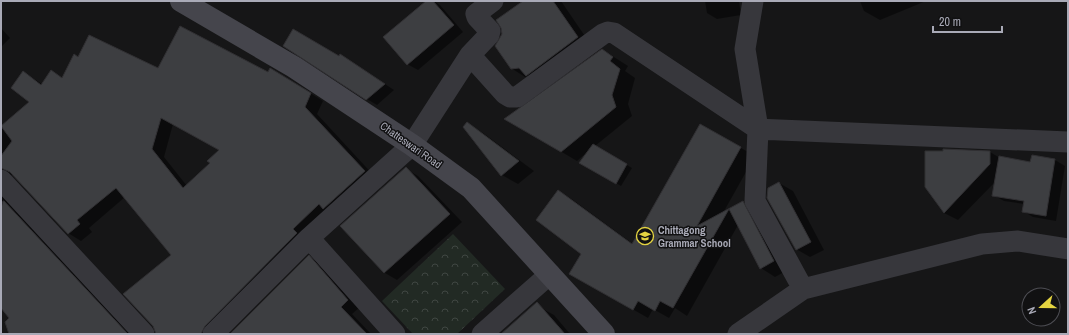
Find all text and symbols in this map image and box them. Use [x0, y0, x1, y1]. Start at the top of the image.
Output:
scale bar [933, 8, 1002, 34]
text: 20 m [939, 14, 961, 30]
street label: Chatteswari Road [377, 119, 445, 171]
place label: Chittagong Grammar School [658, 223, 731, 250]
school or university icon: Chittagong Grammar School [635, 226, 655, 246]
north arrow [1021, 287, 1061, 327]
text: N [1024, 305, 1039, 316]

